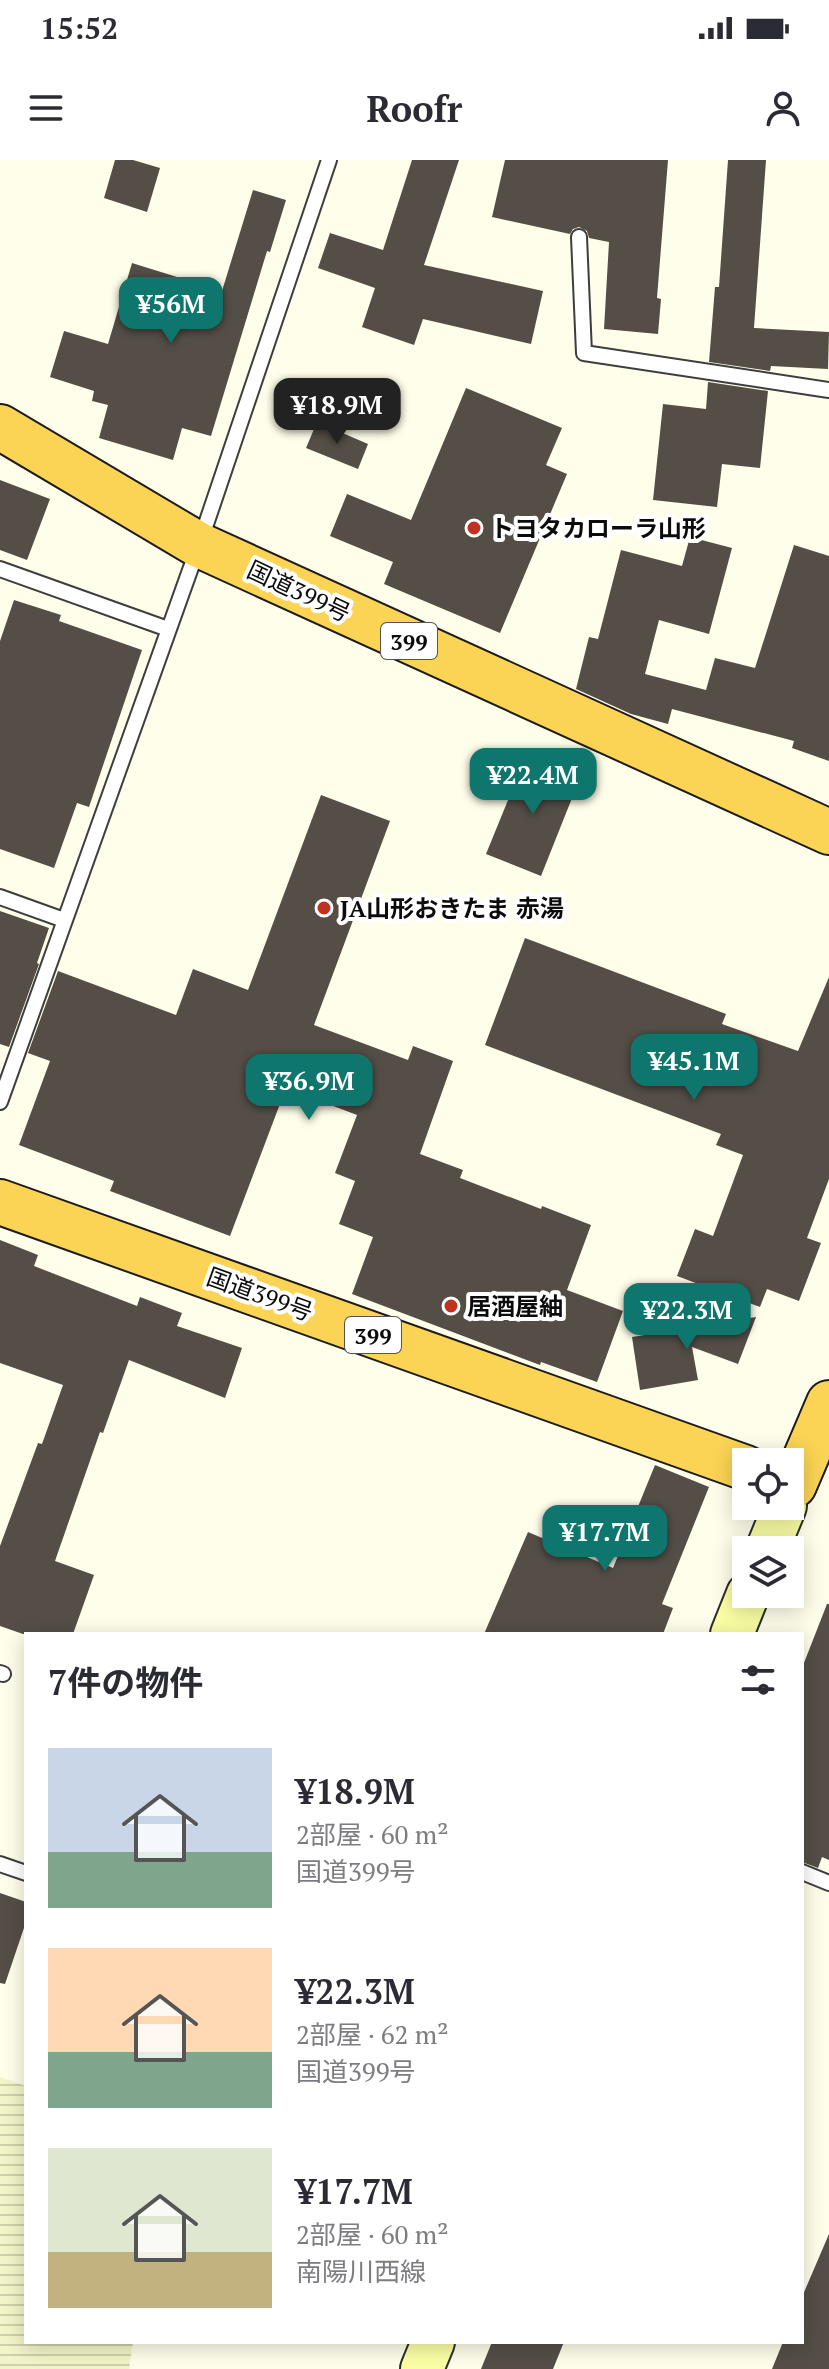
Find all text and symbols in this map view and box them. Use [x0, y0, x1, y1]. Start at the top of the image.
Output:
text: 15:52 [40, 8, 118, 48]
text: Roofr [367, 85, 462, 132]
icon: menu [24, 86, 68, 130]
icon: person [761, 86, 805, 130]
pin: ¥56M [124, 277, 218, 345]
text: ¥56M [137, 286, 205, 320]
pin: ¥18.9M [272, 378, 402, 446]
text: ¥18.9M [292, 387, 382, 421]
place label: トヨタカローラ山形 [490, 512, 706, 544]
marker: トヨタカローラ山形 [465, 519, 483, 537]
street label: 国道399号 [242, 553, 356, 629]
road number: 399 [381, 623, 437, 659]
pin: ¥22.4M [468, 748, 598, 816]
text: ¥22.4M [488, 757, 578, 791]
place label: JA山形おきたま 赤湯 [340, 892, 564, 924]
marker: JA山形おきたま 赤湯 [315, 899, 333, 917]
pin: ¥45.1M [629, 1034, 759, 1102]
text: ¥45.1M [649, 1043, 739, 1077]
pin: ¥36.9M [244, 1054, 374, 1122]
text: ¥36.9M [264, 1063, 354, 1097]
street label: 国道399号 [203, 1260, 317, 1328]
pin: ¥22.3M [622, 1283, 752, 1351]
place label: 居酒屋紬 [467, 1290, 563, 1322]
text: ¥22.3M [642, 1292, 732, 1326]
marker: 居酒屋紬 [442, 1297, 460, 1315]
road number: 399 [345, 1317, 401, 1353]
map controls [732, 1448, 804, 1608]
button: locate [732, 1448, 804, 1520]
pin: ¥17.7M [540, 1505, 670, 1573]
text: ¥17.7M [560, 1514, 650, 1548]
button: layers [732, 1536, 804, 1608]
icon: filters [736, 1658, 780, 1702]
text: 7件の物件 [48, 1660, 203, 1705]
text: ¥18.9M [296, 1769, 415, 1814]
icon: home [112, 1780, 208, 1876]
text: 2部屋 · 60 m² [296, 1817, 448, 1851]
text: 国道399号 [296, 1854, 416, 1888]
text: ¥22.3M [296, 1969, 415, 2014]
icon: home [112, 1980, 208, 2076]
text: 2部屋 · 62 m² [296, 2017, 448, 2051]
text: 国道399号 [296, 2054, 416, 2088]
text: ¥17.7M [296, 2169, 413, 2214]
icon: home [112, 2180, 208, 2276]
text: 2部屋 · 60 m² [296, 2217, 448, 2251]
text: 南陽川西線 [296, 2254, 426, 2288]

